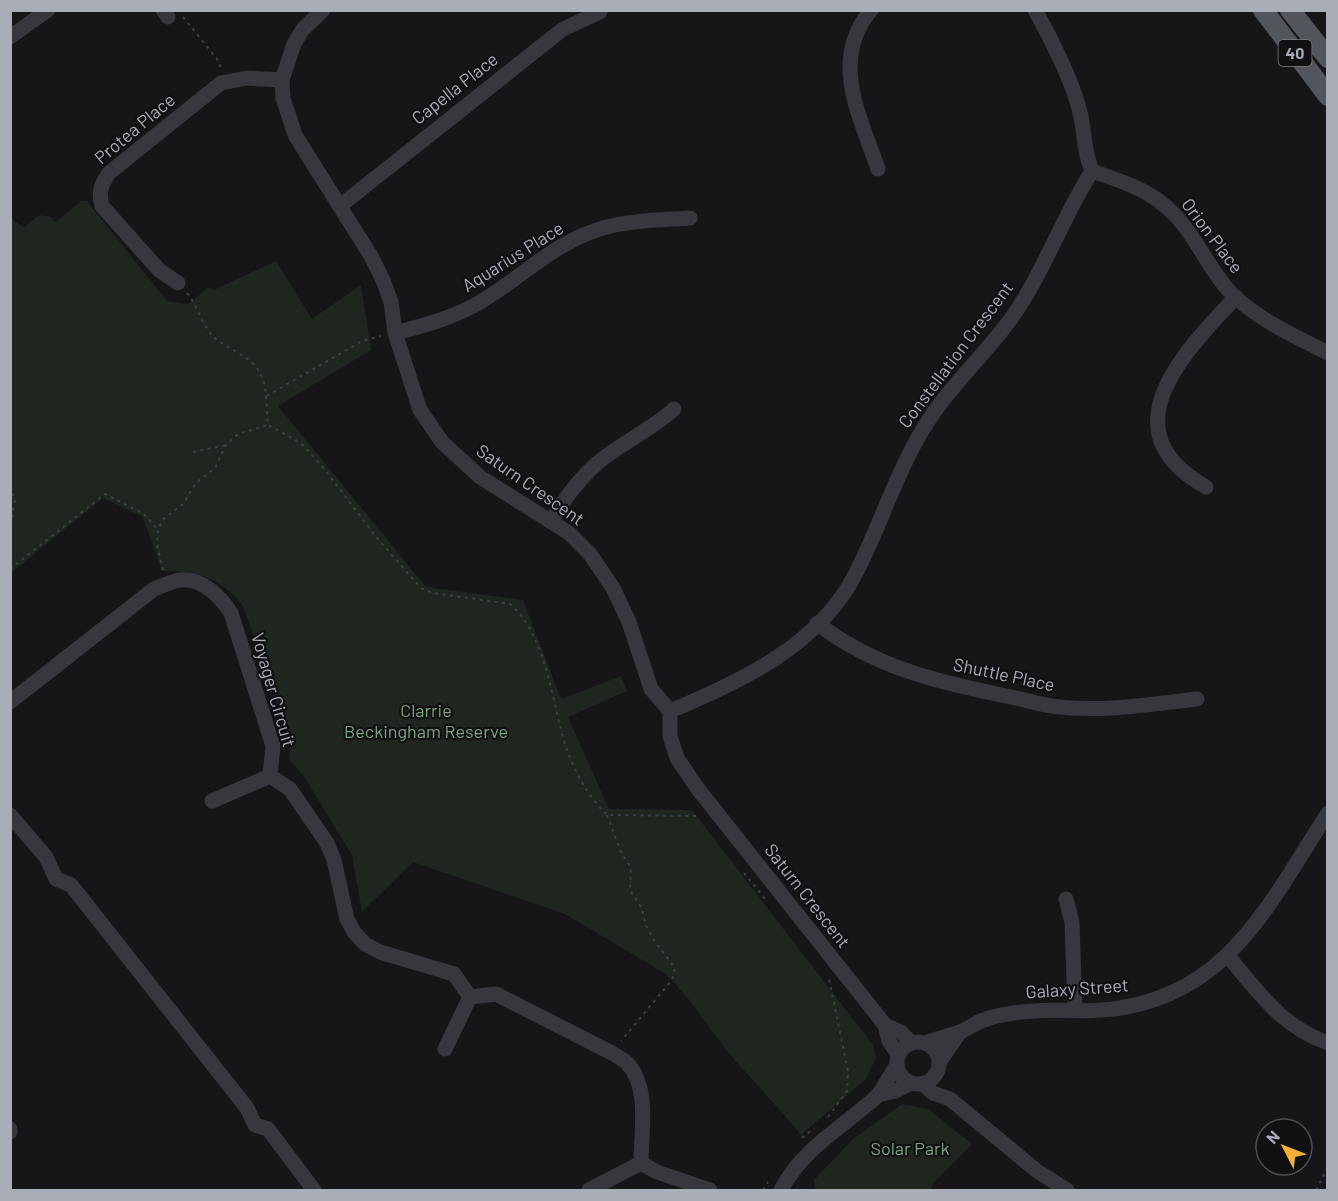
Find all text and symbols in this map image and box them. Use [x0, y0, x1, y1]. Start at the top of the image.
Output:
road number: 40 [1278, 40, 1312, 66]
street label: Capella Place [407, 48, 502, 129]
street label: Protea Place [90, 88, 179, 168]
street label: Orion Place [1177, 194, 1248, 277]
street label: Aquarius Place [458, 216, 567, 296]
street label: Constellation Crescent [893, 277, 1017, 432]
street label: Saturn Crescent [473, 439, 589, 529]
street label: Voyager Circuit [247, 630, 301, 749]
street label: Shuttle Place [951, 653, 1057, 696]
park label: Clarrie Beckingham Reserve [344, 699, 508, 742]
street label: Saturn Crescent [760, 839, 855, 952]
street label: Galaxy Street [1025, 973, 1129, 1003]
north arrow [1254, 1117, 1314, 1177]
text: N [1262, 1126, 1283, 1147]
park label: Solar Park [870, 1137, 950, 1159]

